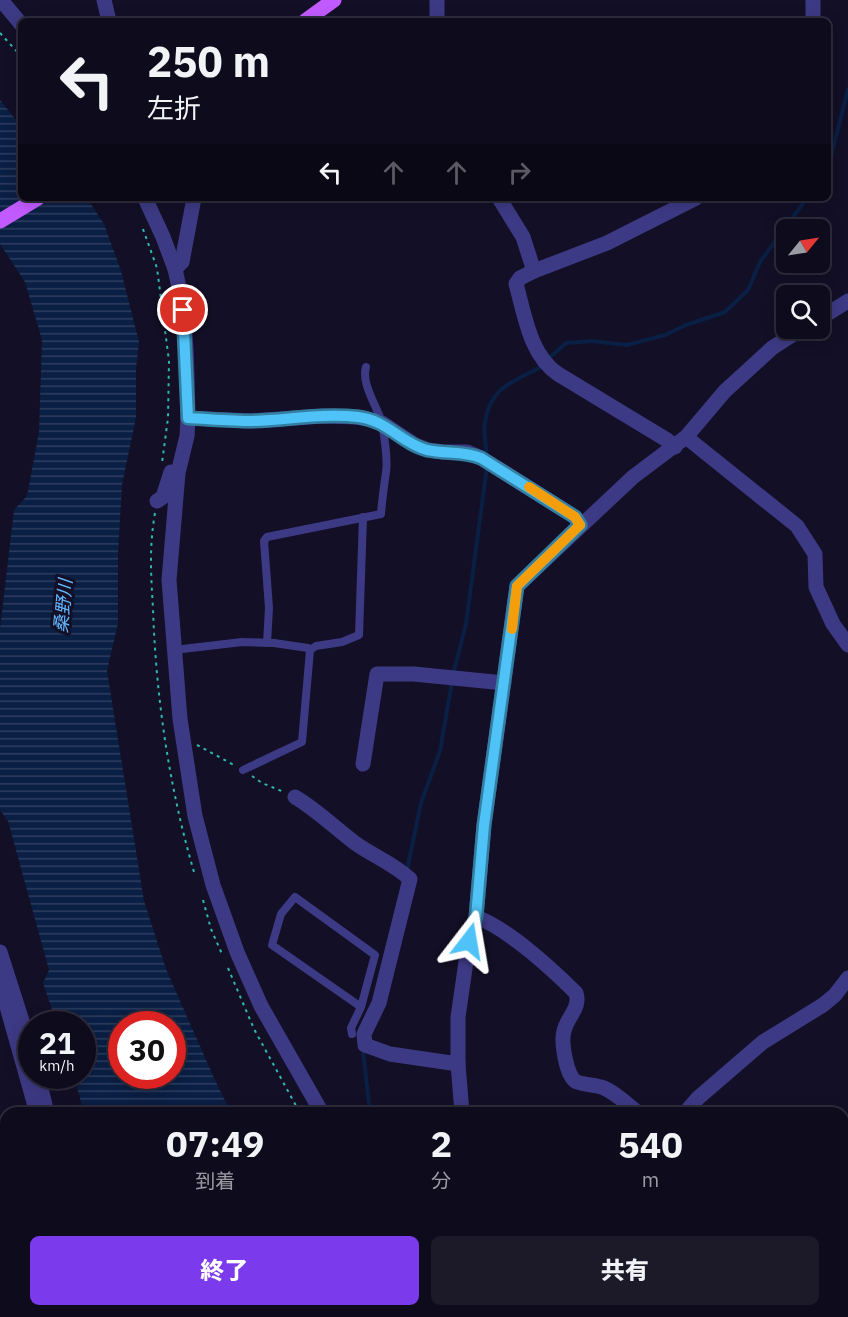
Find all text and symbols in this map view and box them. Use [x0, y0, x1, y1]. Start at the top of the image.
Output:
text: 250 m [147, 34, 270, 89]
icon: left [48, 42, 126, 120]
text: 左折 [147, 90, 201, 125]
icon: left [314, 156, 347, 189]
icon: ahead [377, 156, 410, 189]
icon: ahead [440, 156, 473, 189]
icon: right [503, 156, 536, 189]
north arrow [776, 219, 830, 273]
map controls [776, 219, 830, 339]
pin [157, 284, 208, 335]
button: search [776, 285, 830, 339]
icon: arrive [166, 293, 199, 326]
water label: 桑野川 [49, 576, 77, 634]
position arrow [437, 909, 501, 973]
speed limit sign: 30 [108, 1011, 186, 1089]
text: 21 [39, 1023, 75, 1062]
text: km/h [39, 1056, 75, 1075]
text: 07:49 [166, 1120, 264, 1167]
text: 2 [430, 1120, 452, 1167]
text: 540 [618, 1121, 683, 1168]
text: m [642, 1166, 659, 1193]
text: 到着 [195, 1167, 235, 1194]
text: 分 [431, 1167, 451, 1194]
button: 終了 [30, 1236, 419, 1305]
button: 共有 [431, 1236, 819, 1305]

